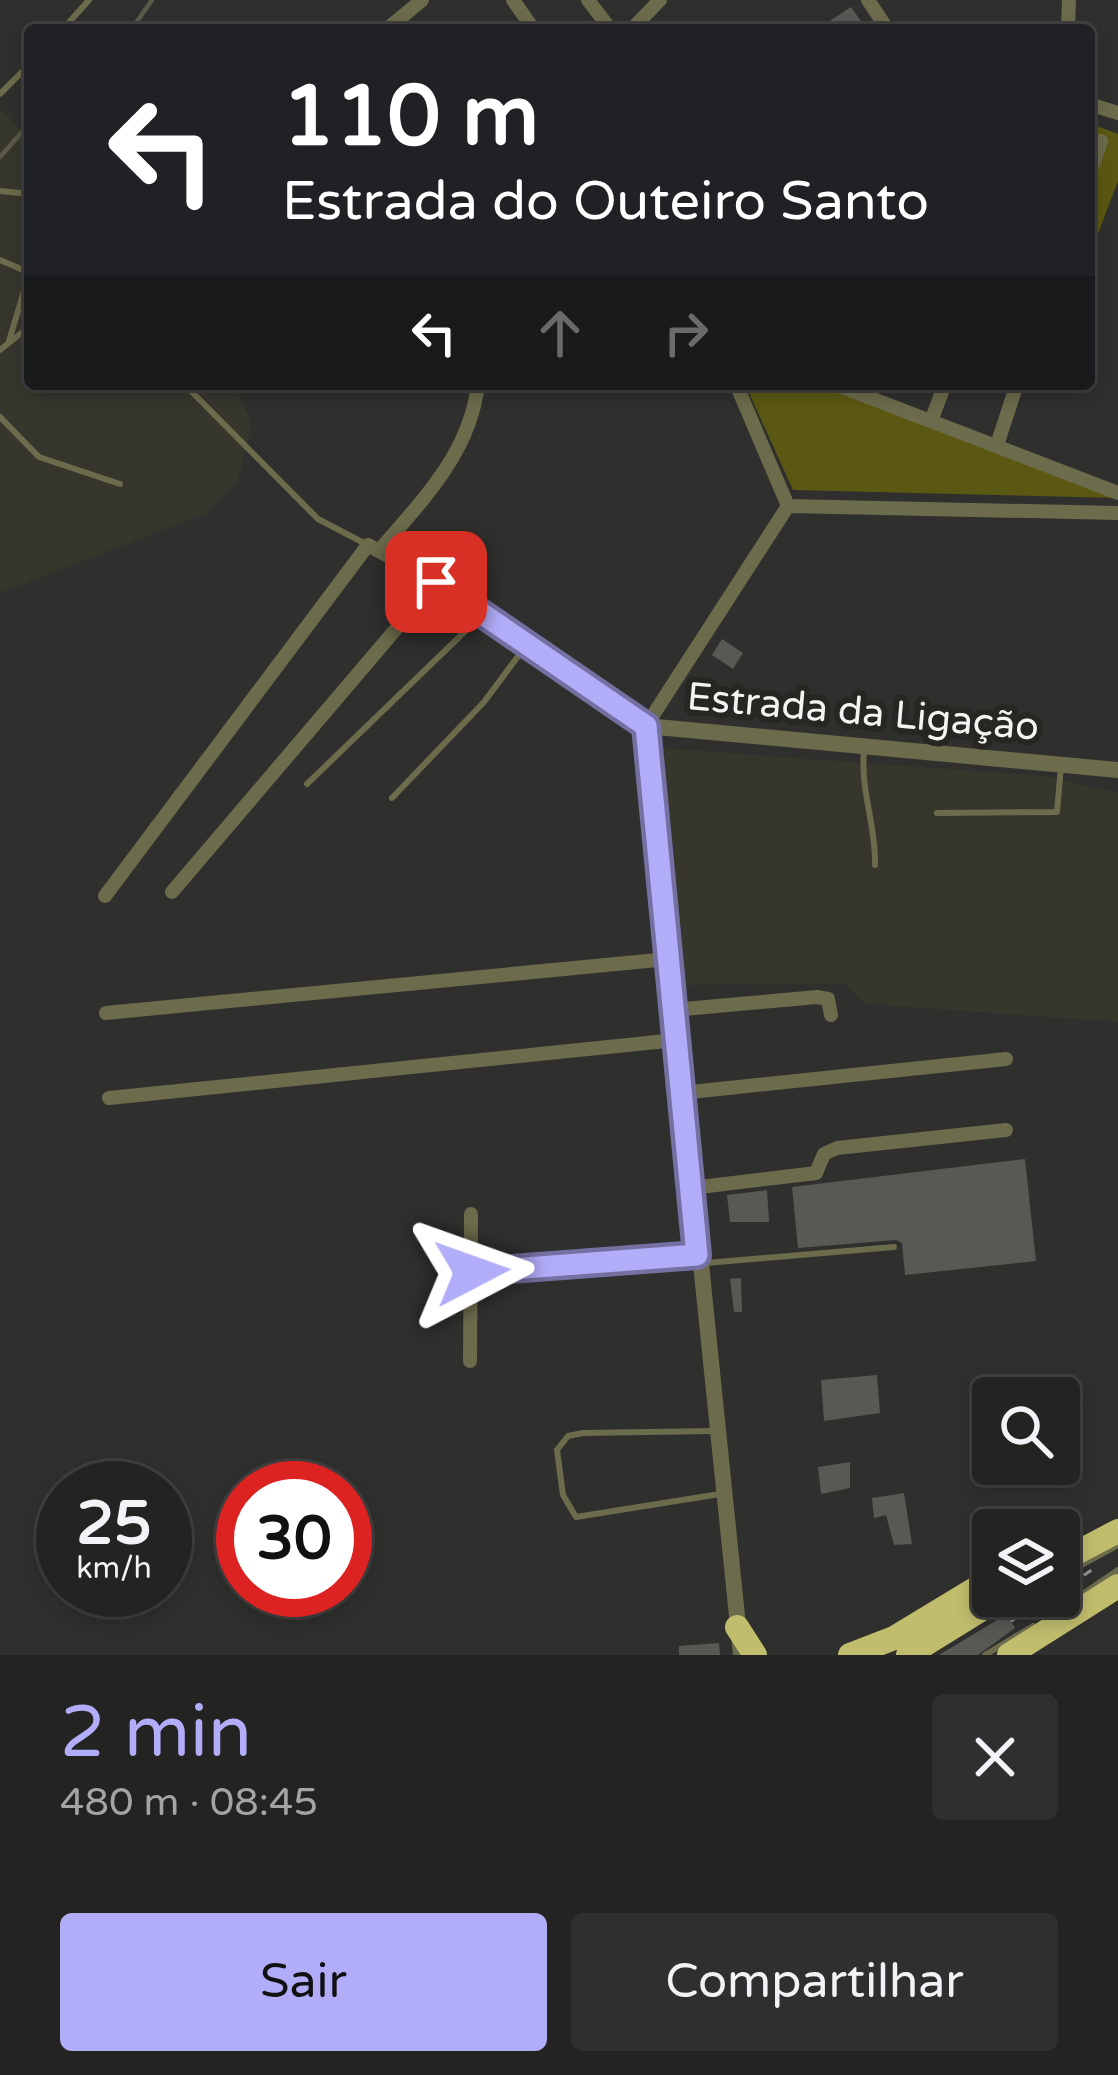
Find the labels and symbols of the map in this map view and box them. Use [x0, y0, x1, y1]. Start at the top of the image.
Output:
pin [385, 531, 487, 633]
street label: Estrada da Ligação [685, 673, 1041, 751]
position arrow [409, 1209, 535, 1335]
speed limit sign: 30 [216, 1461, 372, 1617]

